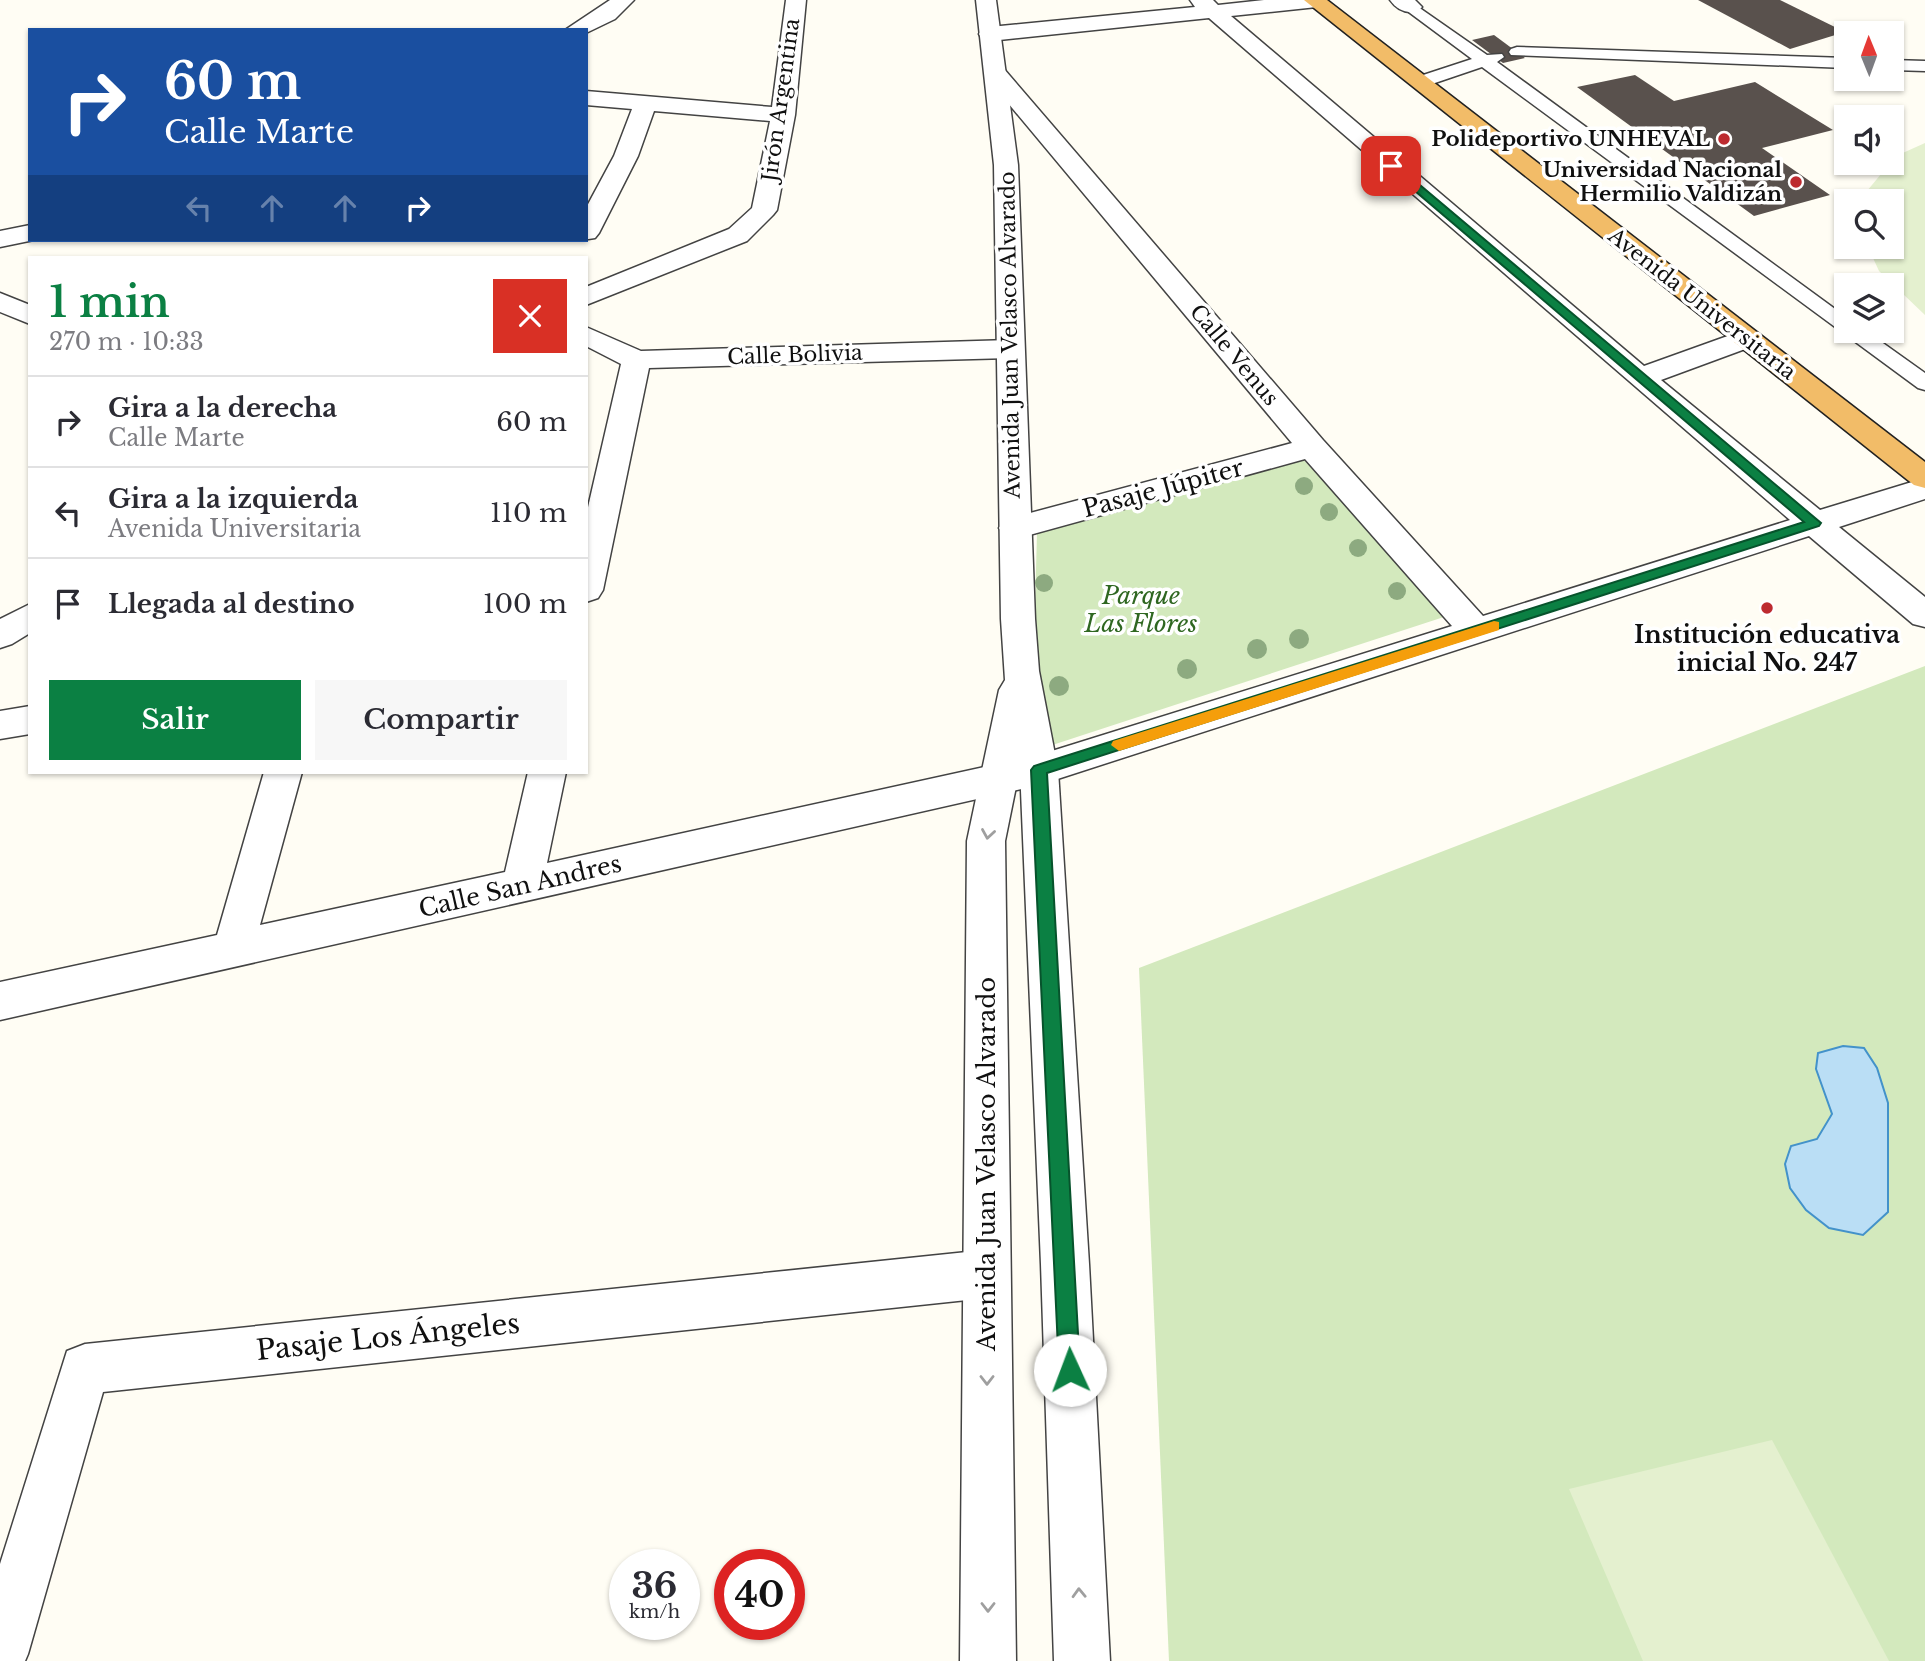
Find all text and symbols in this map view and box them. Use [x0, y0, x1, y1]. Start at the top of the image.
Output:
street label: Jirón Argentina [756, 16, 805, 186]
north arrow [1834, 21, 1904, 91]
map controls [1834, 21, 1904, 343]
text: 60 m [164, 51, 301, 112]
icon: right [49, 56, 140, 147]
button: sound [1834, 105, 1904, 175]
text: Calle Marte [164, 112, 354, 152]
place label: Polideportivo UNHEVAL [1431, 126, 1710, 152]
marker: Polideportivo UNHEVAL [1716, 131, 1732, 147]
pin [1361, 136, 1421, 196]
icon: arrive [1372, 147, 1410, 185]
place label: Universidad Nacional Hermilio Valdizán [1543, 157, 1783, 207]
street label: Avenida Juan Velasco Alvarado [994, 171, 1026, 500]
marker: Universidad Nacional Hermilio Valdizán [1788, 174, 1804, 190]
icon: left [180, 189, 218, 227]
icon: ahead [253, 189, 291, 227]
icon: ahead [326, 189, 364, 227]
icon: right [399, 189, 437, 227]
button: search [1834, 189, 1904, 259]
street label: Avenida Universitaria [1602, 222, 1801, 386]
button: layers [1834, 273, 1904, 343]
text: 1 min [49, 276, 170, 328]
button: close [493, 279, 567, 353]
street label: Calle Venus [1184, 299, 1284, 411]
text: 270 m · 10:33 [49, 328, 204, 356]
street label: Calle Bolivia [727, 340, 864, 370]
text: Gira a la derecha [108, 392, 337, 424]
icon: right [49, 403, 87, 441]
text: 60 m [496, 406, 567, 438]
text: Calle Marte [108, 424, 245, 452]
street label: Pasaje Júpiter [1079, 452, 1247, 523]
text: Gira a la izquierda [108, 483, 358, 515]
icon: left [49, 494, 87, 532]
text: 110 m [490, 497, 567, 529]
text: Avenida Universitaria [108, 515, 361, 543]
park label: Parque Las Flores [1084, 581, 1197, 638]
icon: arrive [49, 585, 87, 623]
text: Llegada al destino [108, 588, 355, 620]
text: 100 m [483, 588, 567, 620]
marker: Institución educativa inicial No. 247 [1759, 600, 1775, 616]
place label: Institución educativa inicial No. 247 [1634, 620, 1900, 677]
button: Salir [49, 680, 301, 760]
button: Compartir [315, 680, 567, 760]
one-way arrow [981, 828, 996, 840]
street label: Calle San Andres [416, 849, 624, 923]
street label: Avenida Juan Velasco Alvarado [972, 977, 1001, 1352]
street label: Pasaje Los Ángeles [254, 1306, 522, 1368]
position arrow [1033, 1333, 1107, 1407]
one-way arrow [979, 1375, 995, 1385]
speed limit sign: 40 [714, 1549, 805, 1640]
text: 36 [632, 1564, 677, 1607]
one-way arrow [1072, 1587, 1087, 1598]
text: km/h [629, 1601, 680, 1623]
one-way arrow [980, 1602, 996, 1613]

